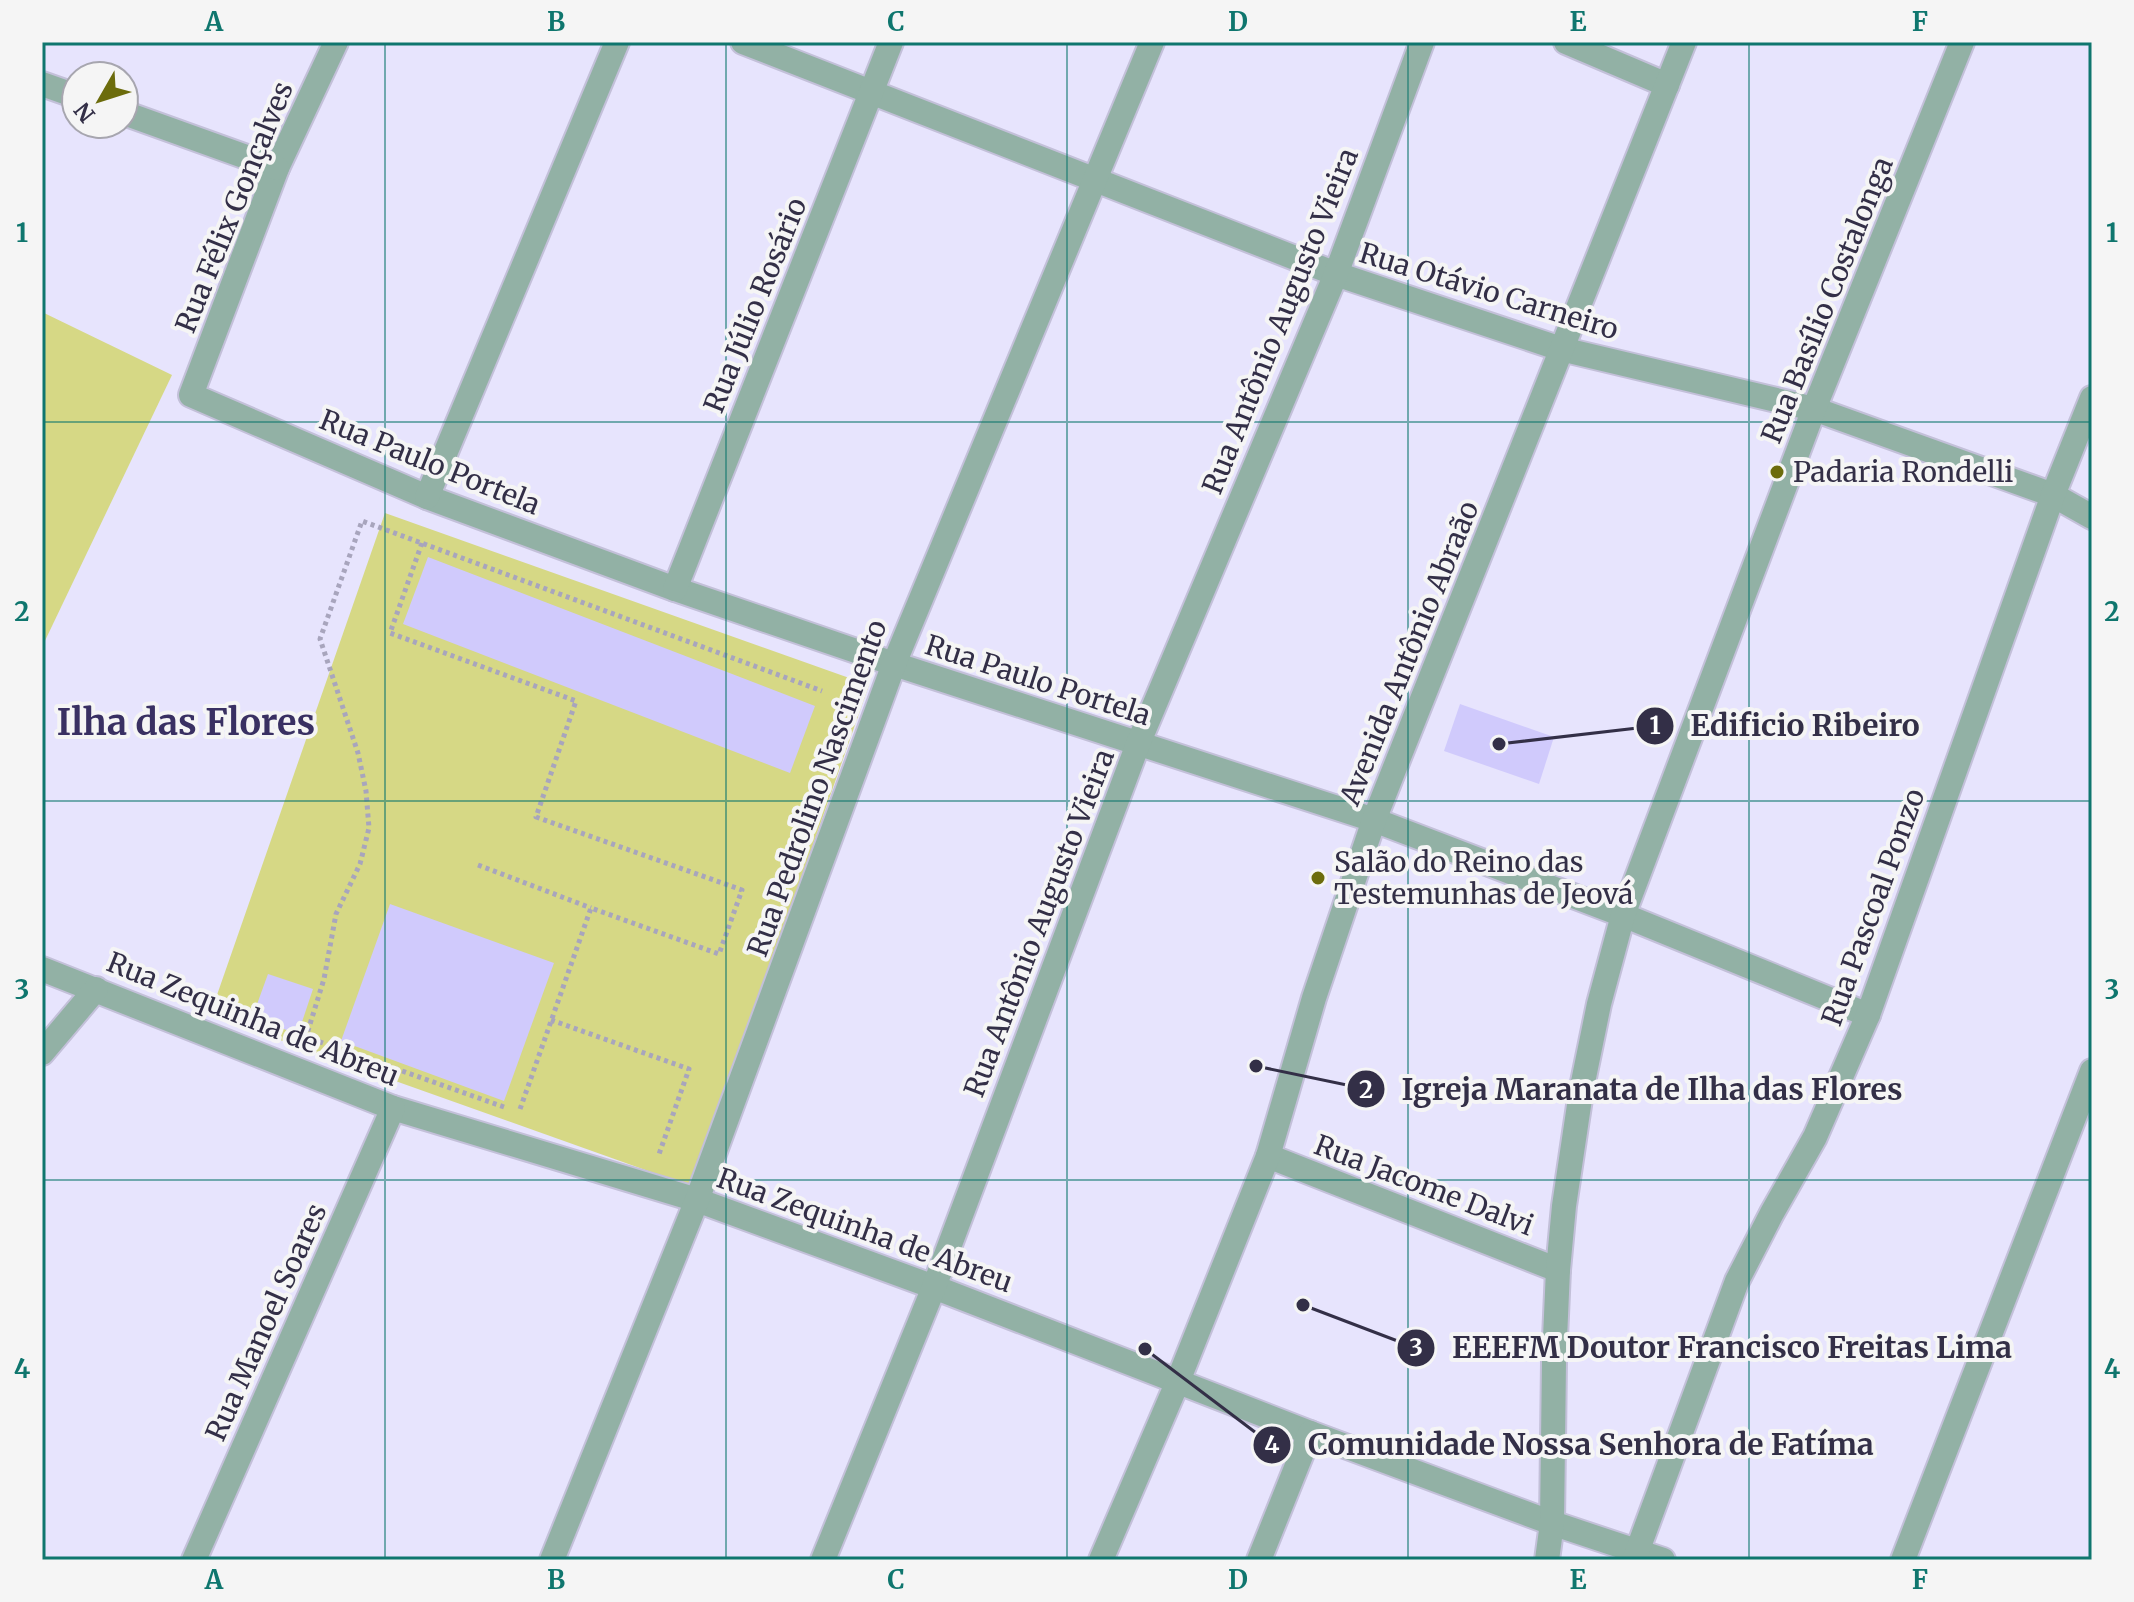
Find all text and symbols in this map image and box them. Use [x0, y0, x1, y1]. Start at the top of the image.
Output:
text: A [204, 5, 224, 38]
text: B [547, 5, 565, 38]
text: C [887, 5, 905, 38]
text: D [1228, 5, 1248, 38]
text: E [1570, 5, 1587, 38]
text: F [1912, 5, 1928, 38]
north arrow [60, 60, 140, 140]
street label: Rua Félix Gonçalves [167, 76, 301, 338]
text: N [68, 97, 101, 128]
street label: Rua Antônio Augusto Vieira [1194, 143, 1366, 499]
street label: Rua Basílio Costalonga [1753, 152, 1901, 448]
street label: Rua Júlio Rosário [696, 192, 814, 418]
text: 1 [16, 216, 28, 249]
text: 1 [2106, 216, 2118, 249]
street label: Rua Otávio Carneiro [1355, 234, 1623, 348]
street label: Rua Paulo Portela [314, 401, 546, 523]
place label: Padaria Rondelli [1793, 454, 2013, 490]
marker: Padaria Rondelli [1768, 463, 1786, 481]
street label: Avenida Antônio Abraão [1331, 496, 1487, 811]
text: 2 [14, 595, 30, 628]
text: 2 [2104, 595, 2120, 628]
street label: Rua Pedrolino Nascimento [739, 615, 895, 961]
street label: Rua Paulo Portela [921, 627, 1155, 733]
callout: Edificio Ribeiro [1635, 699, 1936, 753]
district label: Ilha das Flores [57, 700, 315, 745]
text: Edificio Ribeiro [1690, 706, 1920, 744]
text: 1 [1649, 710, 1661, 741]
street label: Rua Antônio Augusto Vieira [956, 744, 1122, 1102]
street label: Rua Pascoal Ponzo [1813, 783, 1933, 1031]
place label: Salão do Reino das Testemunhas de Jeová [1334, 844, 1633, 912]
marker: Salão do Reino das Testemunhas de Jeová [1309, 869, 1327, 887]
street label: Rua Zequinha de Abreu [102, 944, 404, 1094]
text: 3 [15, 973, 29, 1006]
text: 3 [2105, 973, 2119, 1006]
callout: Igreja Maranata de Ilha das Flores [1346, 1062, 1919, 1116]
text: Igreja Maranata de Ilha das Flores [1402, 1070, 1902, 1108]
text: 2 [1359, 1074, 1373, 1105]
street label: Rua Jacome Dalvi [1309, 1127, 1539, 1243]
street label: Rua Zequinha de Abreu [712, 1160, 1018, 1300]
street label: Rua Manoel Soares [198, 1198, 334, 1446]
callout: EEEFM Doutor Francisco Freitas Lima [1396, 1321, 2028, 1375]
text: EEEFM Doutor Francisco Freitas Lima [1452, 1328, 2012, 1366]
text: 3 [1409, 1332, 1423, 1363]
text: 4 [14, 1352, 31, 1385]
text: 4 [2104, 1352, 2121, 1385]
callout: Comunidade Nossa Senhora de Fatíma [1252, 1418, 1889, 1472]
text: Comunidade Nossa Senhora de Fatíma [1308, 1425, 1874, 1463]
text: 4 [1264, 1429, 1280, 1460]
text: A [204, 1563, 224, 1596]
text: B [547, 1563, 565, 1596]
text: C [887, 1563, 905, 1596]
text: D [1228, 1563, 1248, 1596]
text: E [1570, 1563, 1587, 1596]
text: F [1912, 1563, 1928, 1596]

